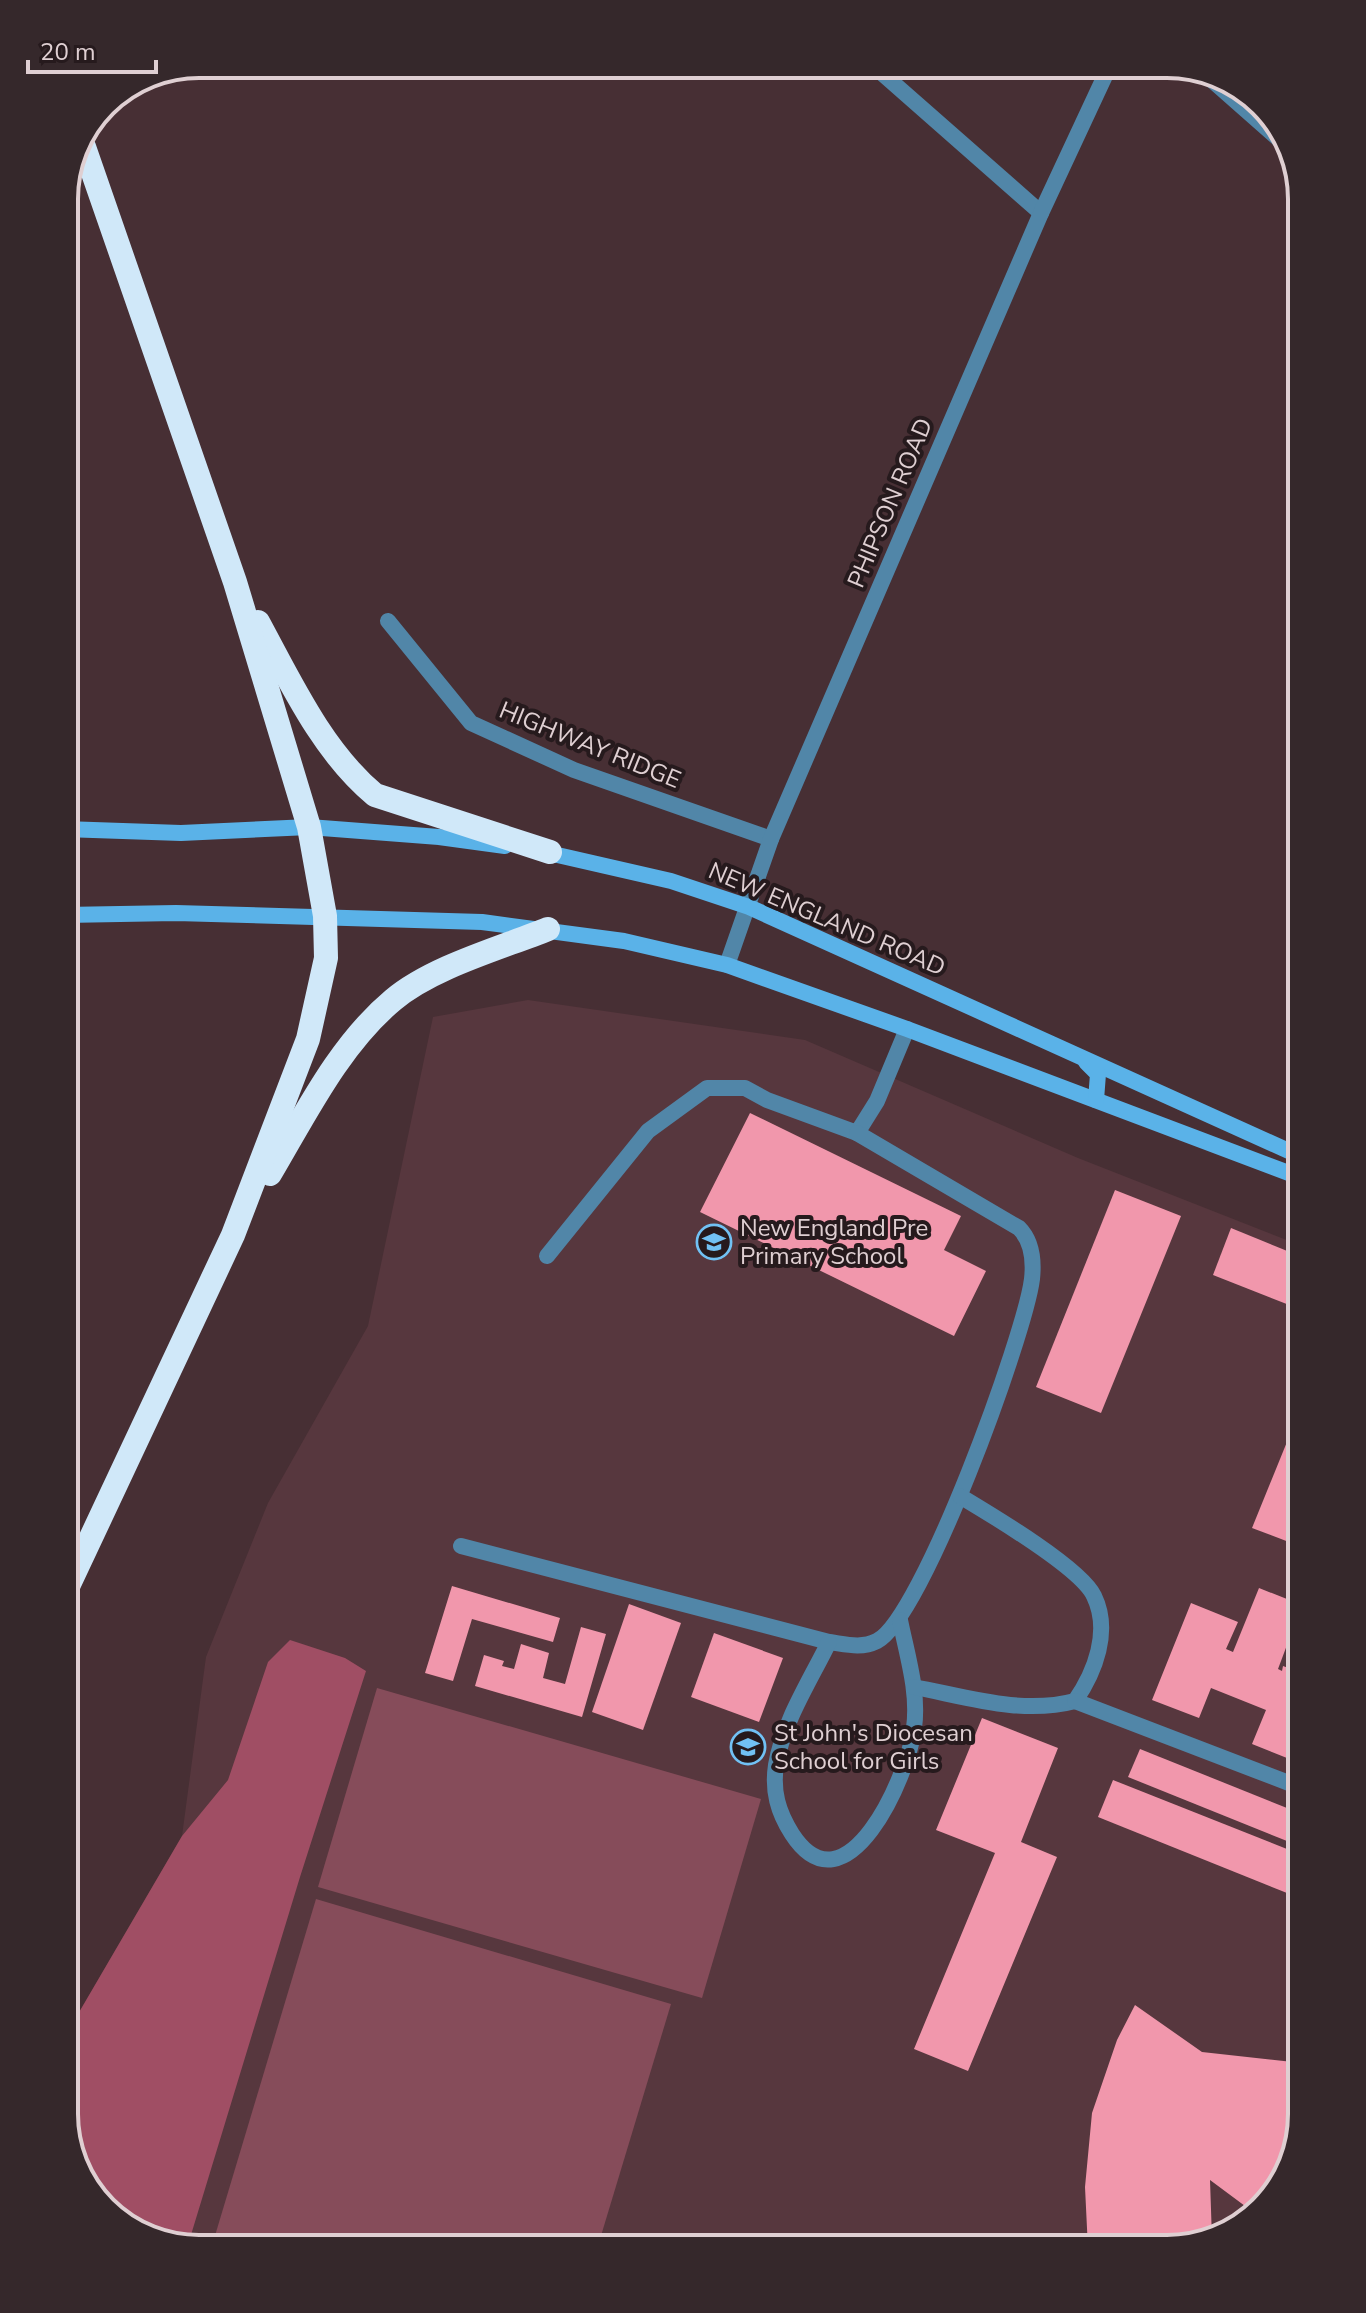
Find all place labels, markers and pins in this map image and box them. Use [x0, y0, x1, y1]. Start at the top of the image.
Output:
place label: New England Pre Primary School [740, 1212, 928, 1272]
school or university icon: New England Pre Primary School [695, 1223, 733, 1261]
place label: St John's Diocesan School for Girls [774, 1717, 973, 1777]
school or university icon: St John's Diocesan School for Girls [729, 1728, 767, 1766]

